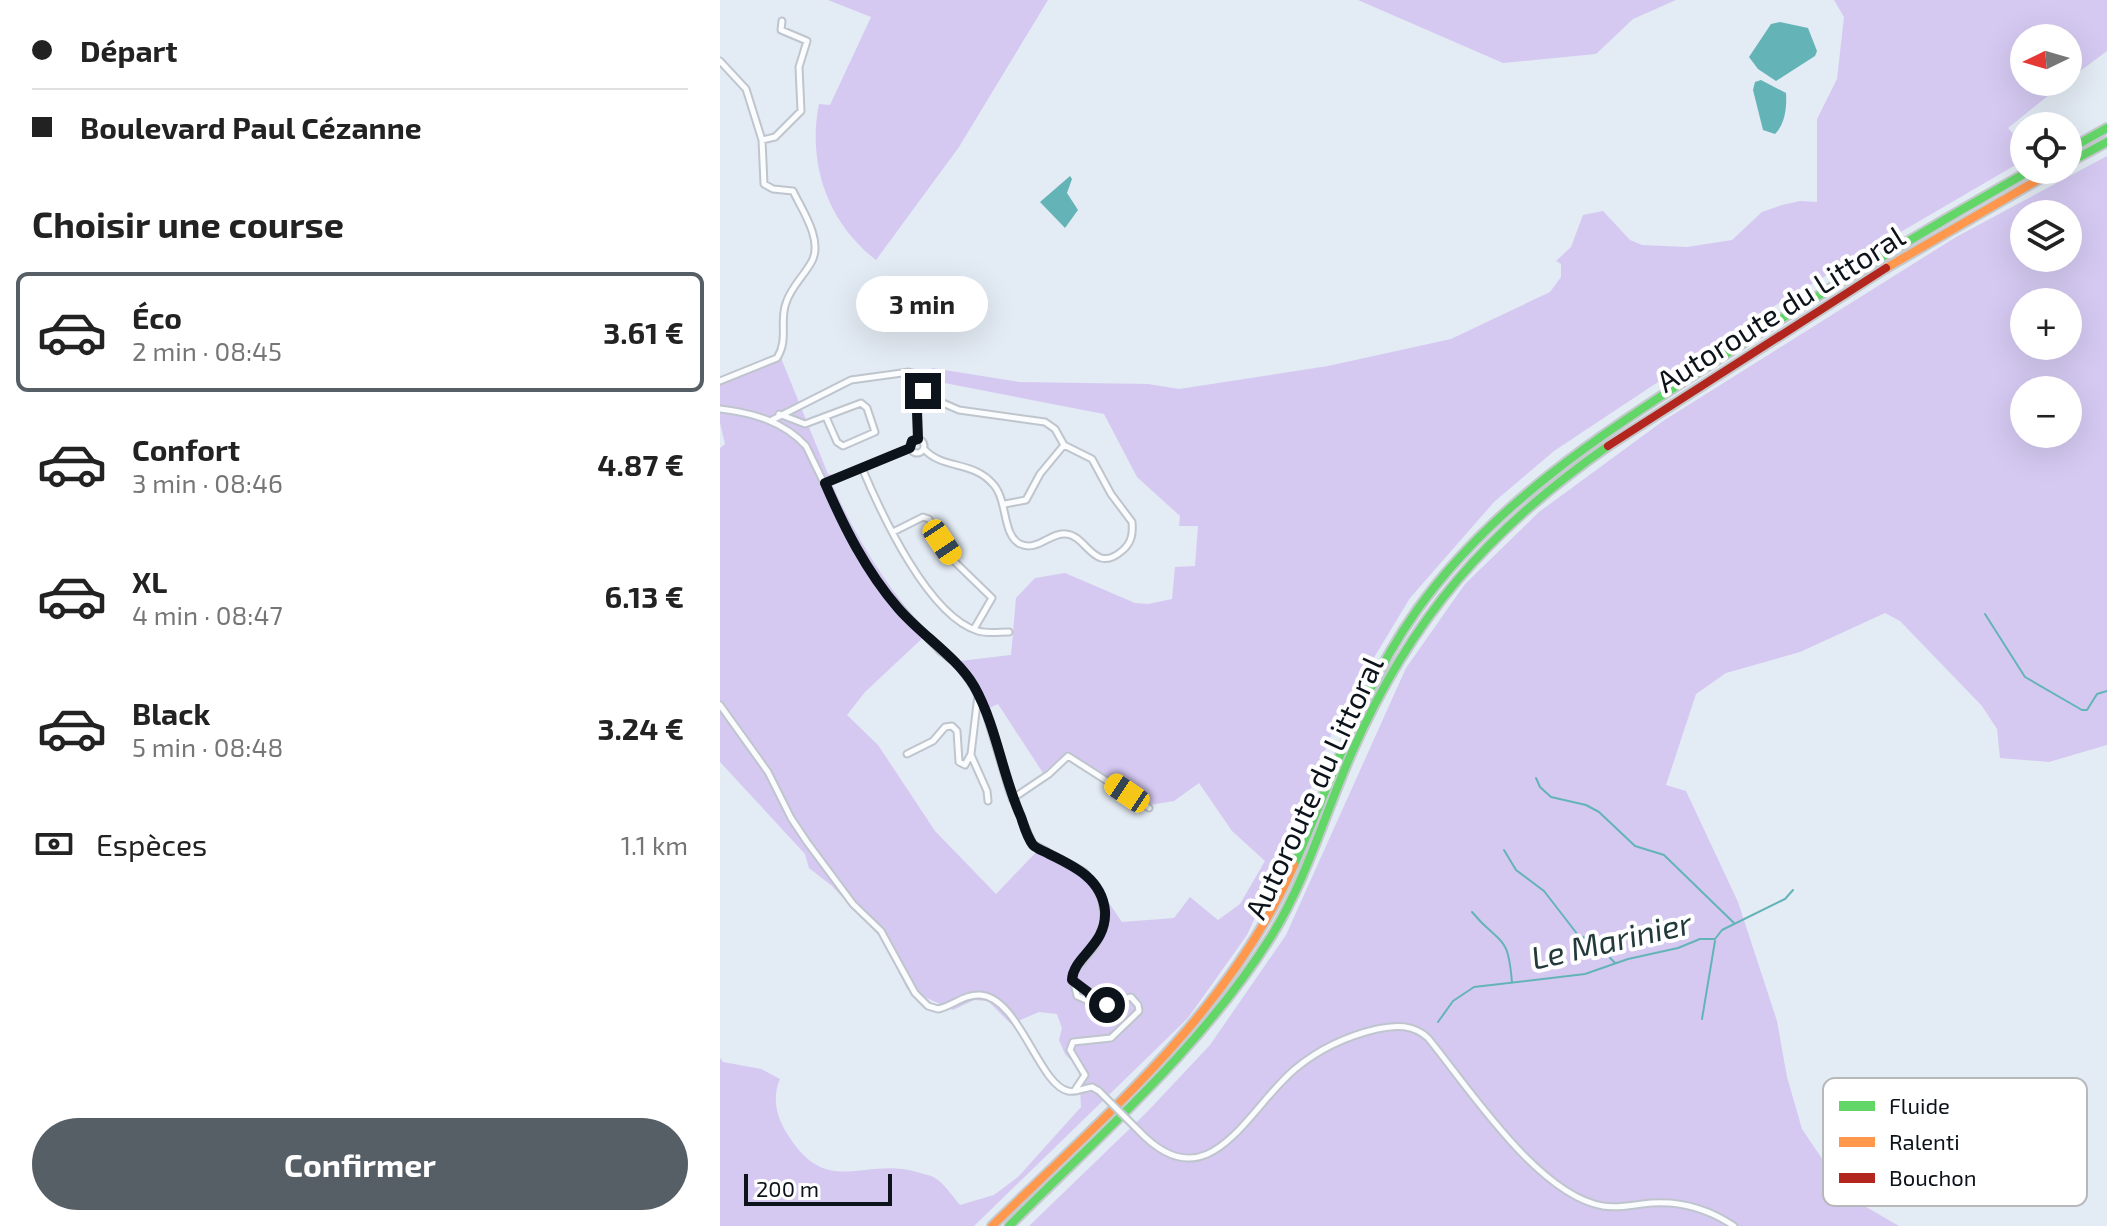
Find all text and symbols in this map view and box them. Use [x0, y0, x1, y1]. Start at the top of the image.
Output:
north arrow [2010, 24, 2082, 96]
map controls [2010, 24, 2082, 448]
text: Départ [80, 32, 178, 68]
text: Boulevard Paul Cézanne [80, 109, 422, 145]
button: locate [2010, 112, 2082, 184]
button: layers [2010, 200, 2082, 272]
text: Choisir une course [32, 202, 344, 245]
street label: Autoroute du Littoral [1649, 217, 1911, 399]
callout: 3 min [857, 275, 989, 331]
text: 3 min [889, 288, 955, 319]
button: + [2010, 288, 2082, 360]
icon: car [36, 296, 108, 368]
text: Éco [132, 299, 182, 335]
text: 3.61 € [603, 314, 684, 350]
text: 2 min · 08:45 [132, 335, 282, 366]
route end [905, 373, 941, 409]
button: − [2010, 376, 2082, 448]
icon: car [36, 428, 108, 500]
text: Confort [132, 431, 240, 467]
text: 4.87 € [597, 446, 684, 482]
text: 3 min · 08:46 [132, 467, 283, 498]
car [919, 515, 965, 569]
icon: car [36, 560, 108, 632]
text: XL [132, 563, 167, 599]
text: 6.13 € [605, 578, 684, 614]
text: 4 min · 08:47 [132, 599, 283, 630]
street label: Autoroute du Littoral [1236, 650, 1390, 924]
icon: car [36, 692, 108, 764]
text: Black [132, 695, 210, 731]
text: 3.24 € [597, 710, 684, 746]
text: 5 min · 08:48 [132, 731, 283, 762]
car [1100, 770, 1154, 816]
icon: cash [32, 822, 76, 866]
text: Espèces [96, 826, 207, 862]
text: 1.1 km [621, 829, 688, 860]
water label: Le Marinier [1527, 902, 1696, 976]
route start [1089, 987, 1125, 1023]
legend [1823, 1078, 2087, 1206]
text: Fluide [1889, 1092, 1950, 1118]
button: Confirmer [32, 1118, 688, 1210]
text: Ralenti [1889, 1128, 1960, 1154]
text: Bouchon [1889, 1164, 1977, 1190]
scale bar [744, 1170, 892, 1206]
text: 200 m [756, 1175, 819, 1201]

